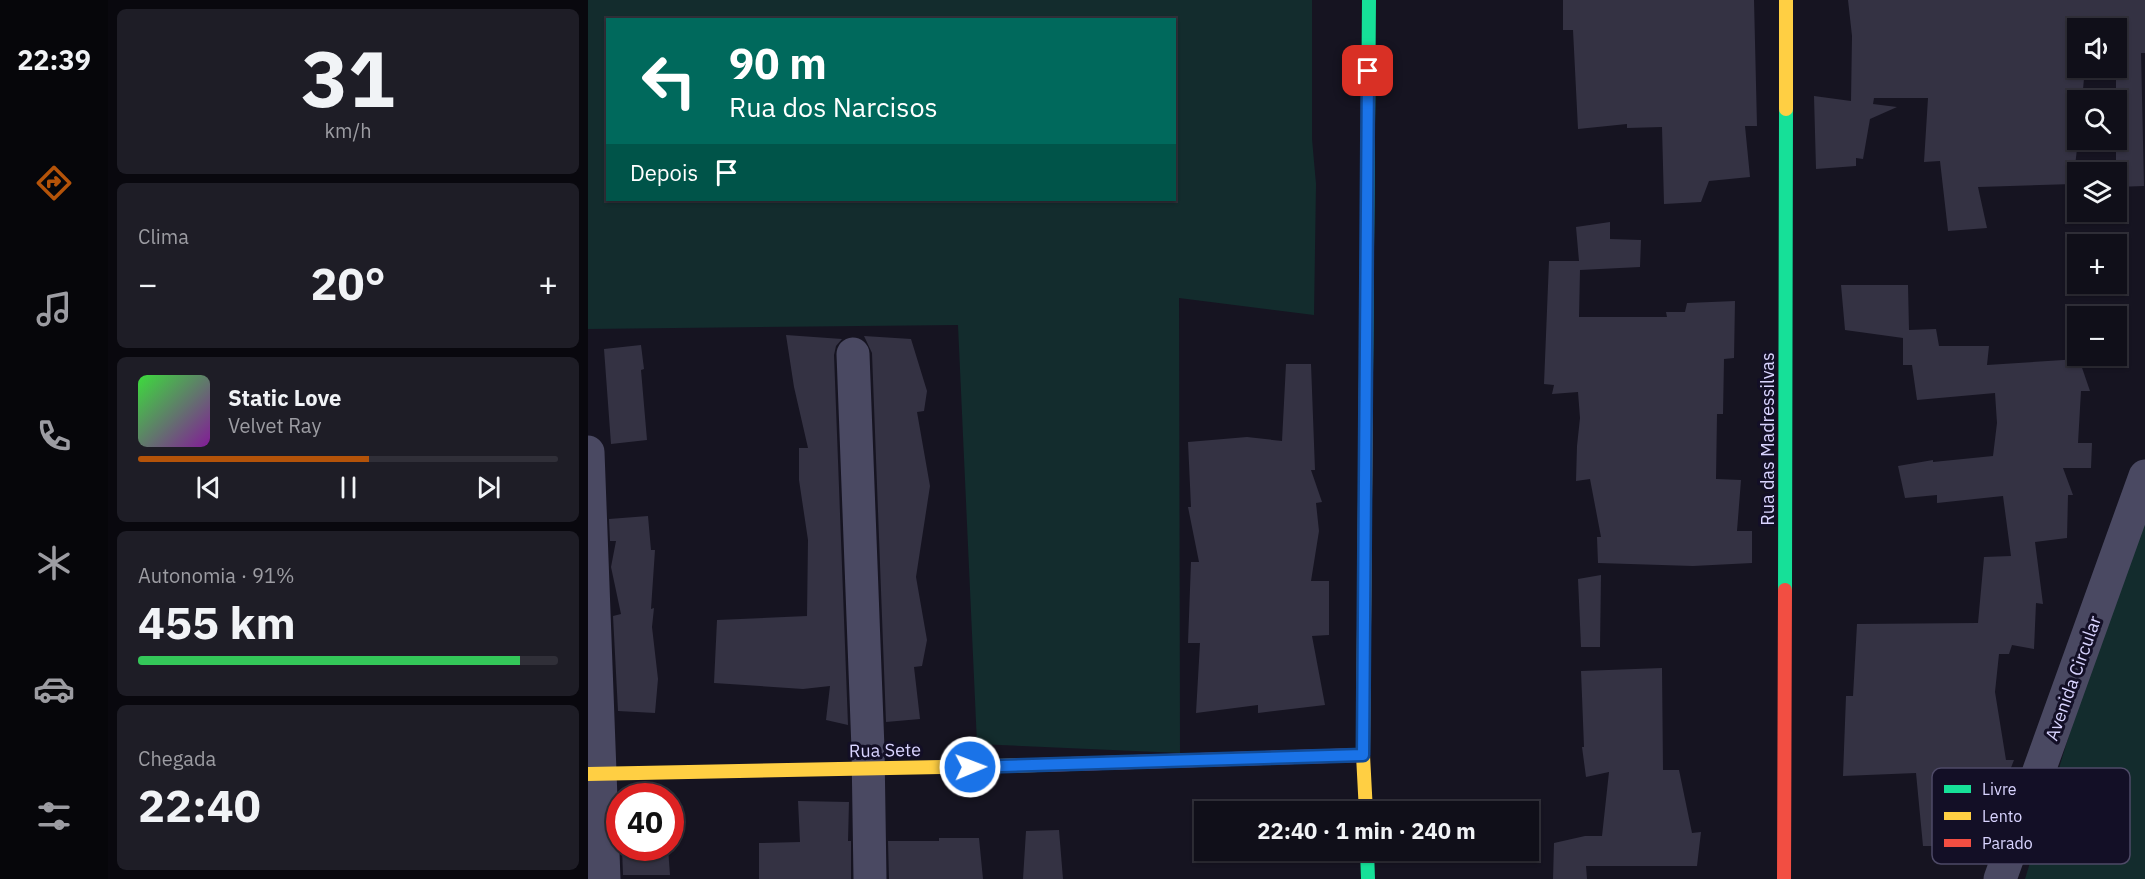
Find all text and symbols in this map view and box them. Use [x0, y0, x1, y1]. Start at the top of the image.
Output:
map controls [2067, 18, 2127, 366]
button: sound [2067, 18, 2127, 78]
text: 31 [301, 27, 395, 128]
text: 90 m [729, 36, 827, 91]
text: 22:39 [17, 42, 91, 77]
icon: left [630, 42, 708, 120]
pin [1342, 45, 1393, 96]
icon: arrive [1351, 54, 1384, 87]
text: Rua dos Narcisos [729, 89, 938, 124]
button: search [2067, 90, 2127, 150]
text: km/h [324, 117, 372, 144]
icon: arrive [710, 156, 743, 189]
text: Depois [630, 158, 698, 187]
icon: directions [33, 162, 75, 204]
button: layers [2067, 162, 2127, 222]
text: Clima [138, 223, 189, 250]
button: + [2067, 234, 2127, 294]
text: 20° [310, 254, 386, 312]
text: − [138, 262, 158, 305]
text: + [538, 262, 558, 305]
icon: music [33, 288, 75, 330]
button: − [2067, 306, 2127, 366]
street label: Rua das Madressilvas [1756, 352, 1779, 526]
text: Static Love [228, 383, 341, 412]
text: Velvet Ray [228, 412, 321, 439]
icon: phone [33, 415, 75, 457]
icon: previous [192, 471, 225, 504]
icon: pause [332, 471, 365, 504]
icon: next [472, 471, 505, 504]
icon: climate [33, 542, 75, 584]
text: Autonomia · 91% [138, 562, 295, 589]
text: 455 km [138, 593, 296, 651]
street label: Avenida Circular [2040, 612, 2106, 744]
icon: car [33, 668, 75, 710]
position arrow [938, 735, 1002, 799]
street label: Rua Sete [849, 738, 921, 762]
text: Chegada [138, 745, 216, 772]
legend [1932, 768, 2130, 864]
text: 22:40 [138, 776, 261, 834]
text: Livre [1982, 779, 2017, 799]
speed limit sign: 40 [606, 783, 684, 861]
icon: filters [33, 795, 75, 837]
text: Lento [1982, 806, 2022, 826]
text: 22:40 · 1 min · 240 m [1257, 816, 1476, 845]
text: Parado [1982, 833, 2033, 853]

